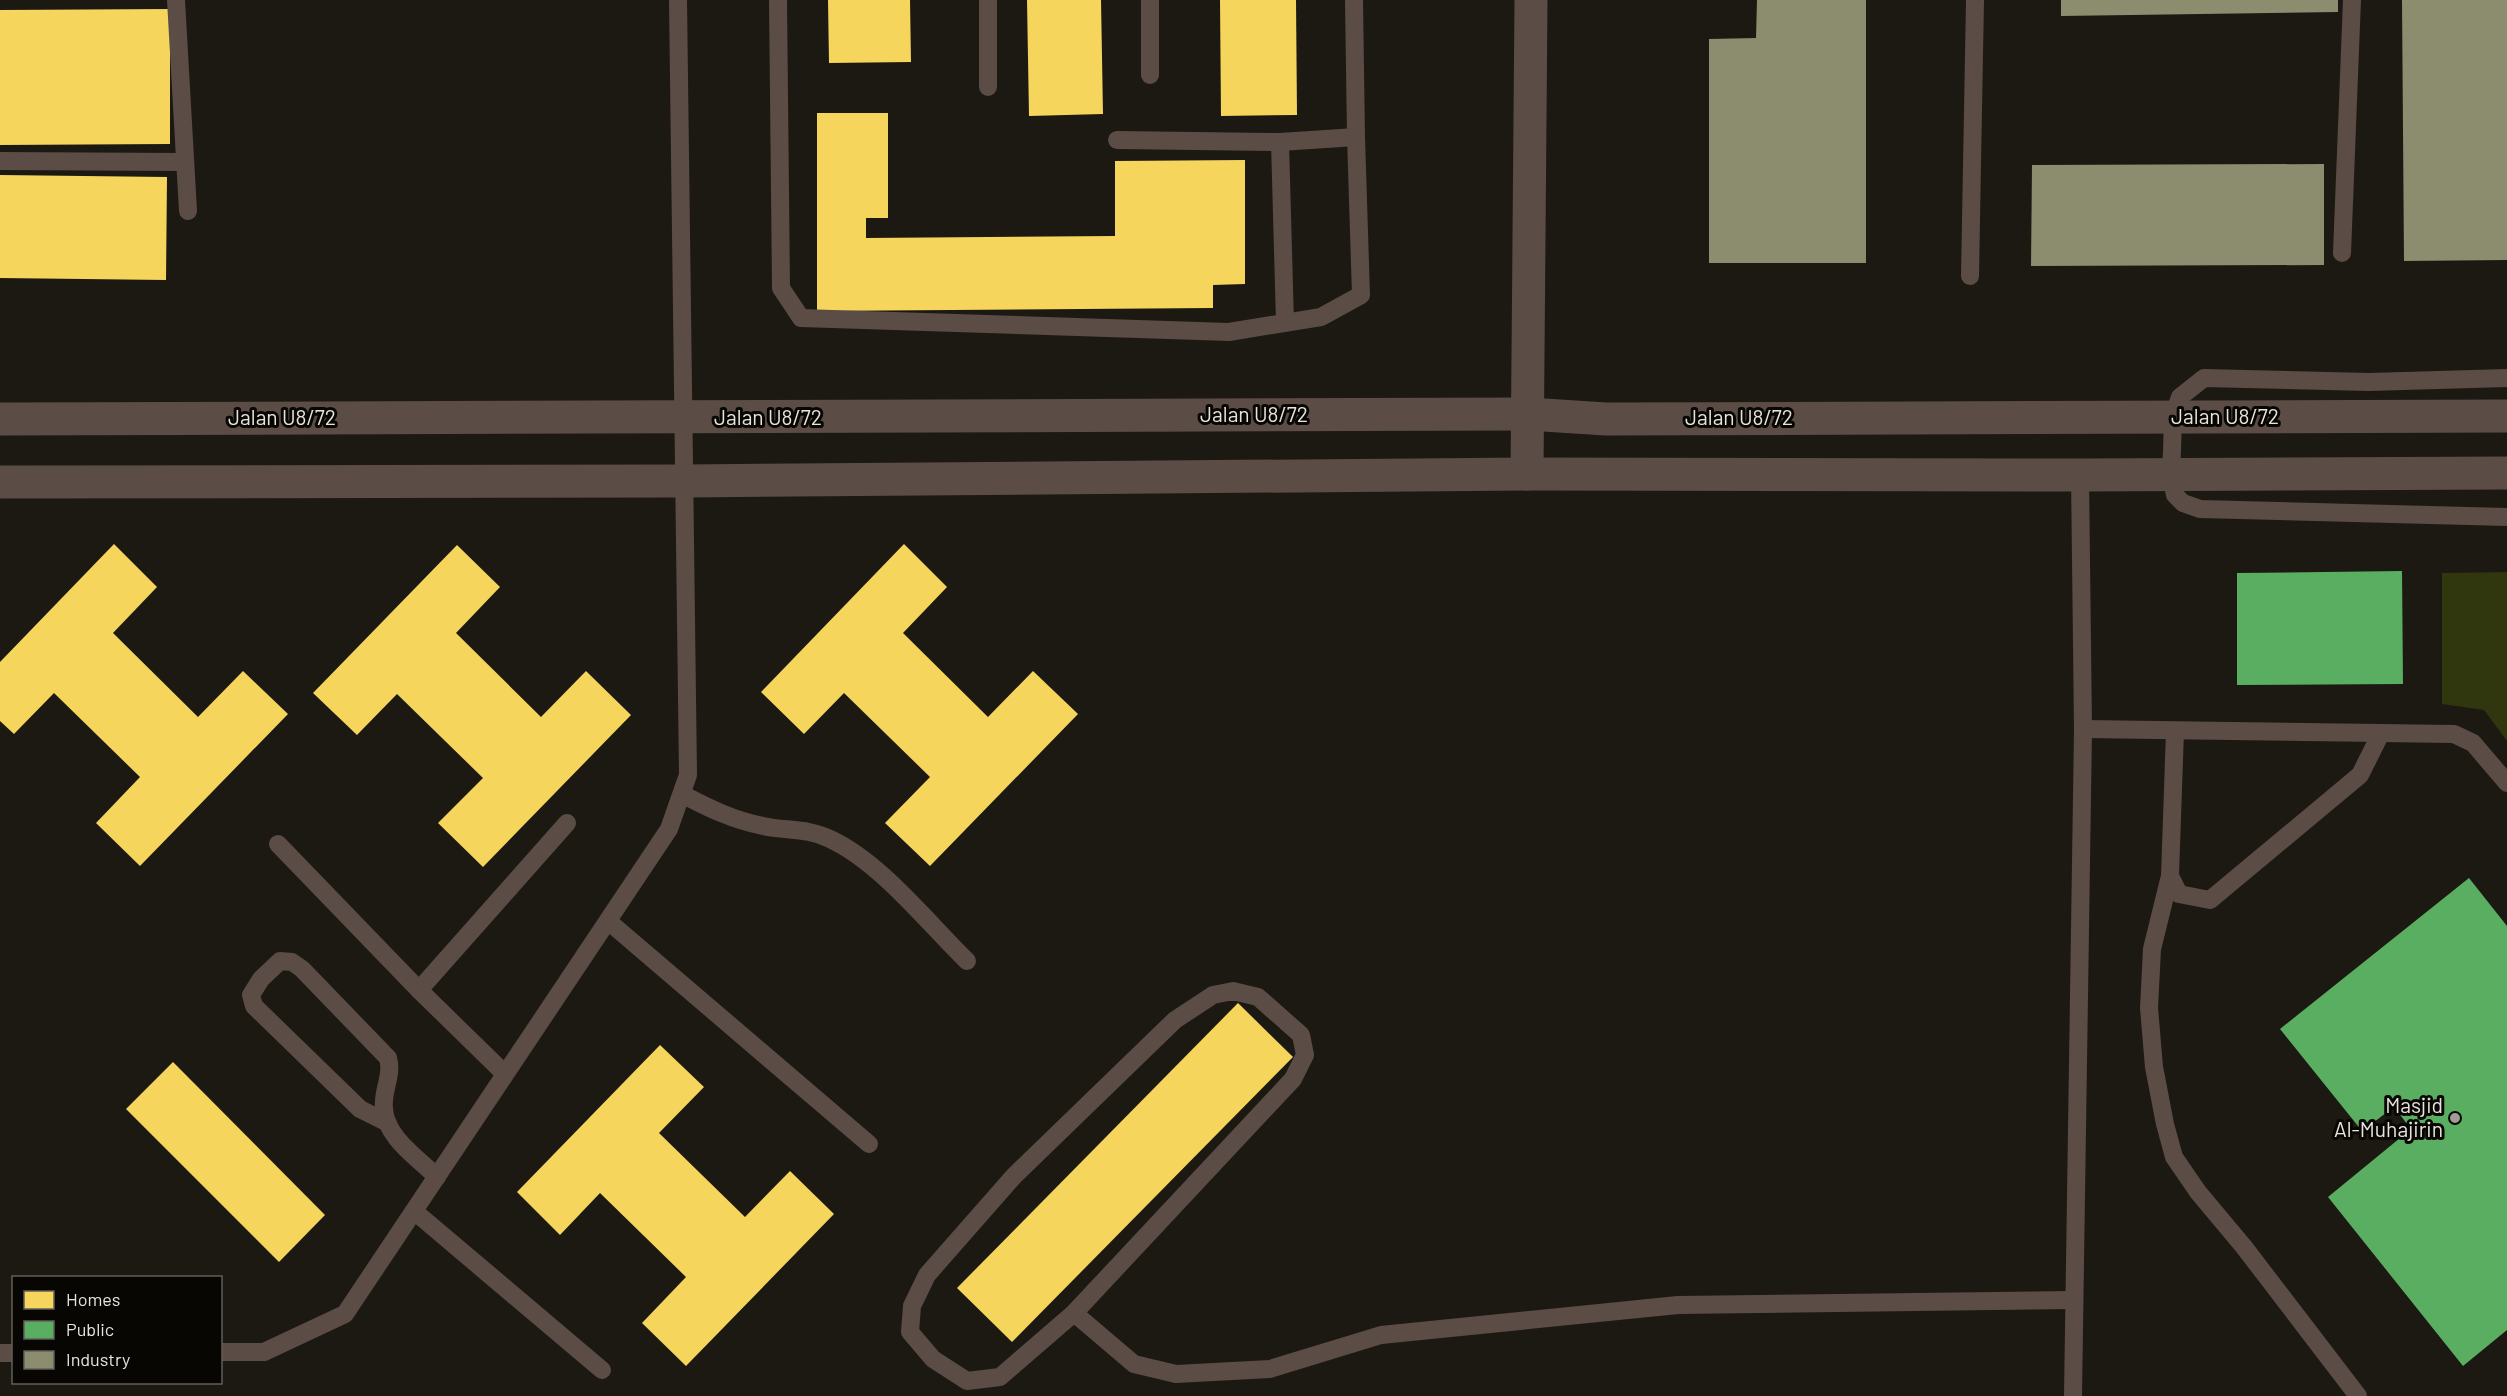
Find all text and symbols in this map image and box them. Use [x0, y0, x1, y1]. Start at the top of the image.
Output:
street label: Jalan U8/72 [1200, 401, 1308, 426]
street label: Jalan U8/72 [2171, 403, 2279, 428]
street label: Jalan U8/72 [228, 404, 336, 429]
street label: Jalan U8/72 [714, 404, 822, 429]
street label: Jalan U8/72 [1685, 404, 1793, 429]
place label: Masjid Al-Muhajirin [2334, 1092, 2443, 1141]
marker: Masjid Al-Muhajirin [2448, 1111, 2462, 1125]
legend [12, 1276, 222, 1384]
text: Homes [66, 1288, 120, 1310]
text: Public [66, 1318, 114, 1340]
text: Industry [66, 1348, 130, 1370]

